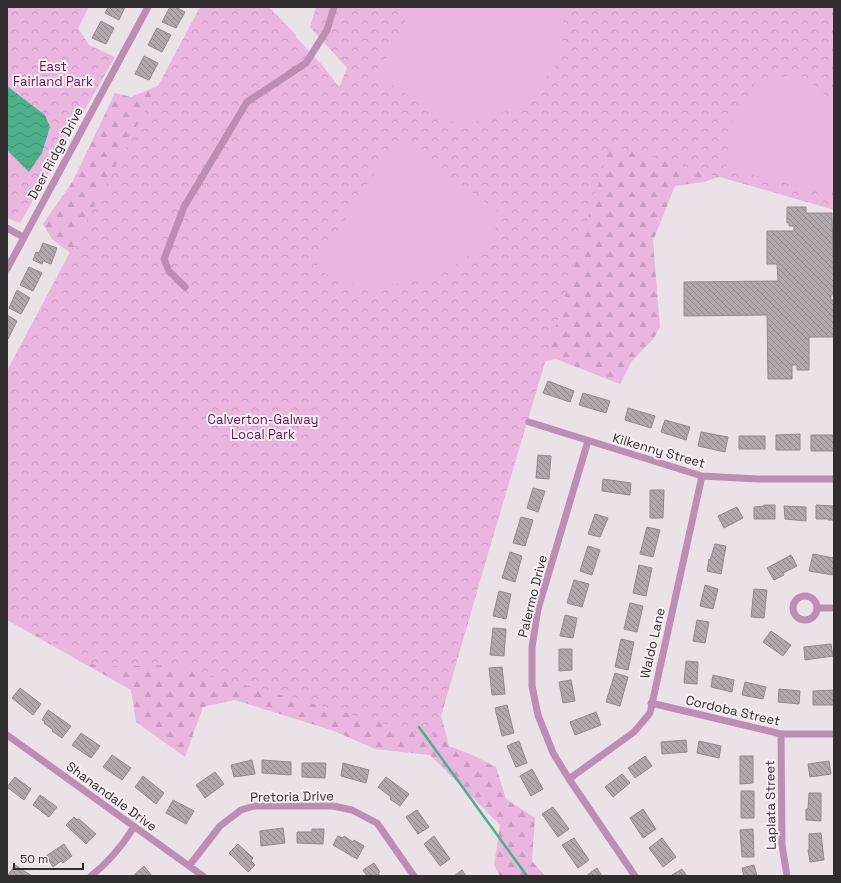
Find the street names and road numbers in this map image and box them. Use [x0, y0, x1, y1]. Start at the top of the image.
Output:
street label: Deer Ridge Drive [24, 104, 87, 202]
street label: Kilkenny Street [611, 429, 707, 472]
street label: Palermo Drive [514, 553, 551, 639]
street label: Waldo Lane [636, 606, 669, 680]
street label: Cordoba Street [684, 691, 782, 730]
street label: Shanandale Drive [63, 758, 160, 835]
street label: Laplata Street [761, 760, 780, 850]
street label: Pretoria Drive [250, 787, 334, 806]

